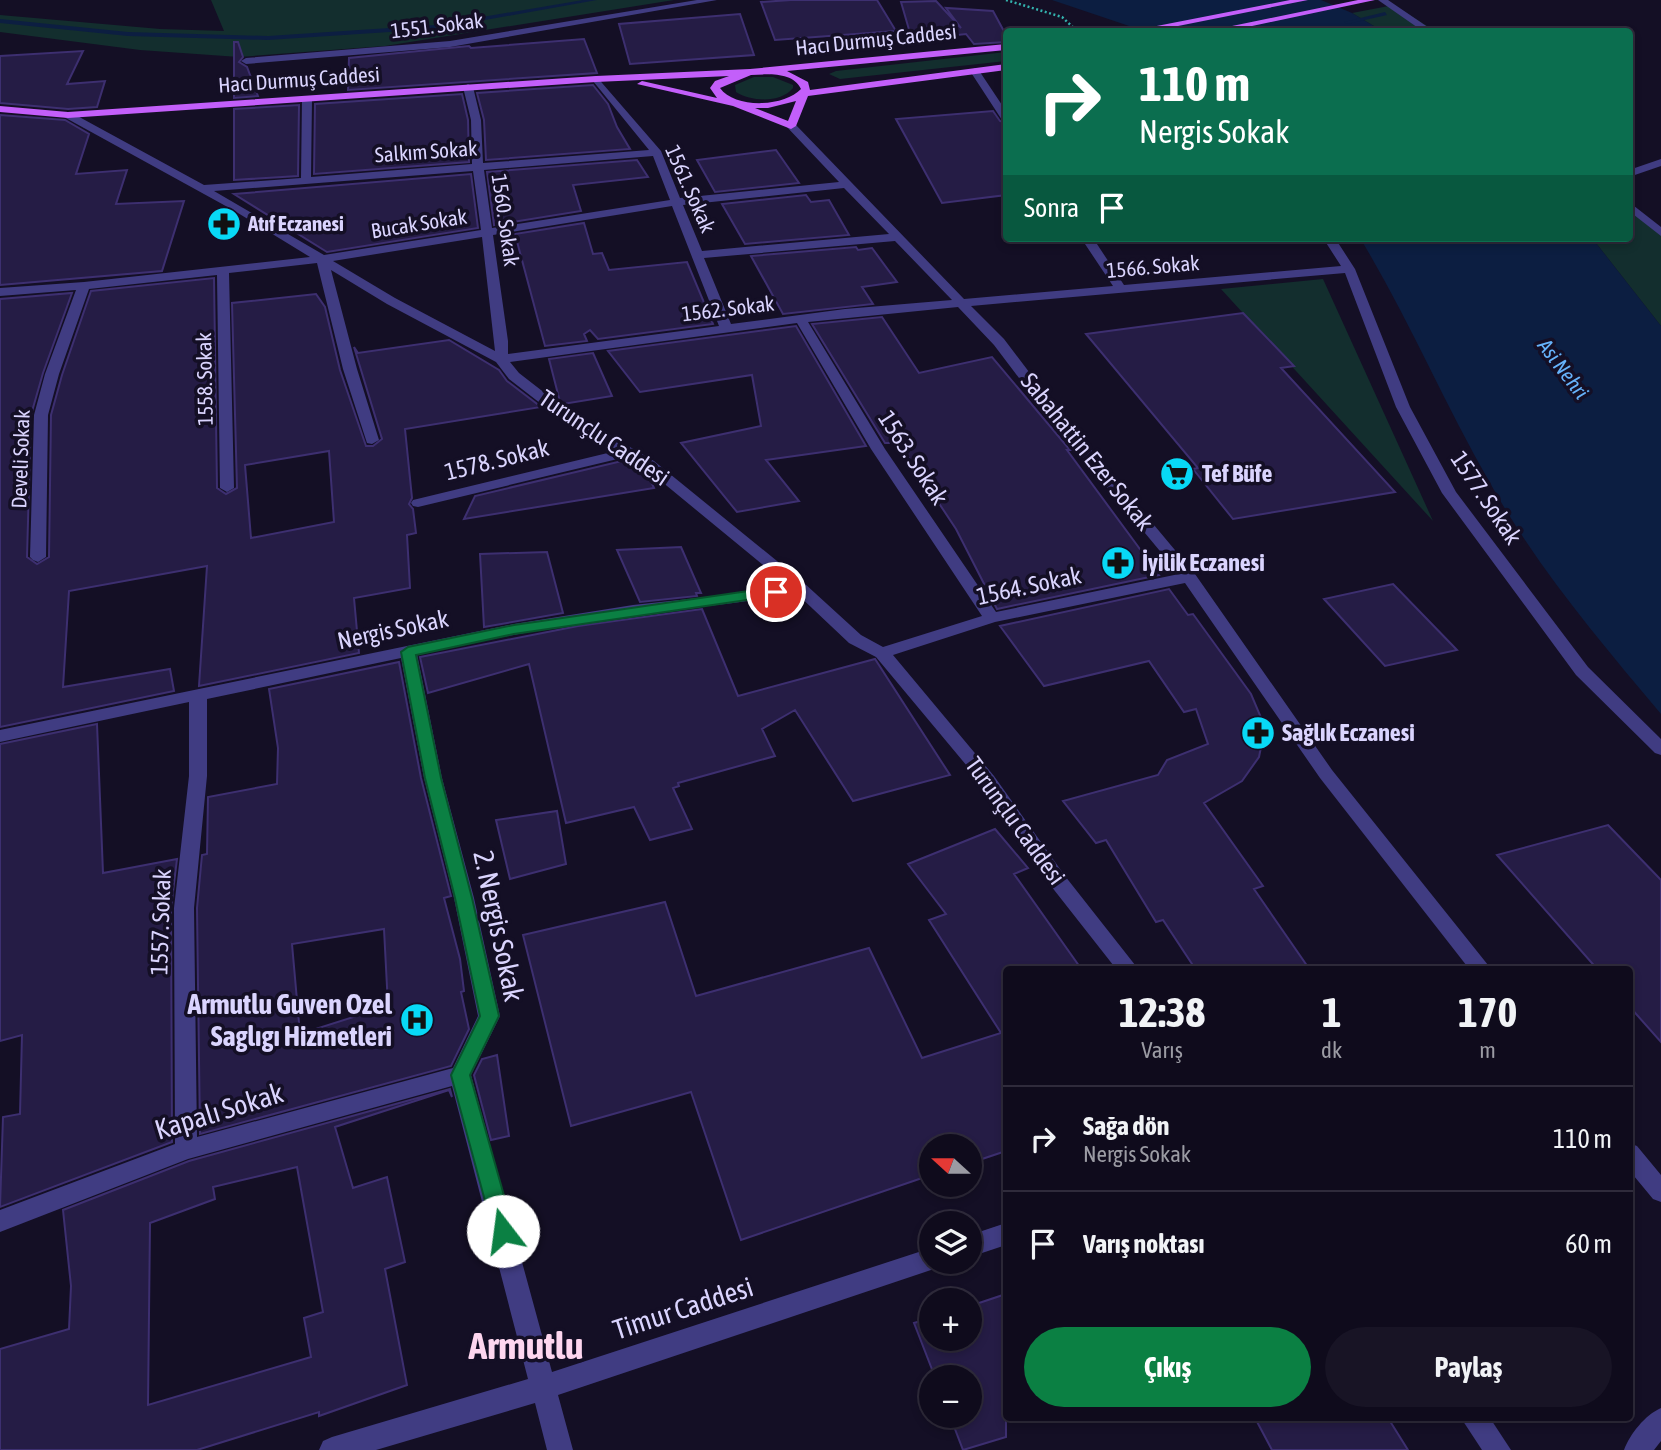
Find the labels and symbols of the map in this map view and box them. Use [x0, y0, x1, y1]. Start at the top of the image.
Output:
street label: 1551. Sokak [389, 7, 485, 43]
street label: Hacı Durmuş Caddesi [794, 19, 958, 59]
street label: Hacı Durmuş Caddesi [217, 61, 381, 97]
street label: Salkım Sokak [374, 135, 478, 167]
street label: 1561. Sokak [661, 141, 721, 236]
street label: 1560. Sokak [488, 172, 524, 268]
street label: Bucak Sokak [369, 204, 468, 242]
pharmacy icon: Atıf Eczanesi [205, 205, 243, 243]
place label: Atıf Eczanesi [247, 211, 344, 235]
street label: 1566. Sokak [1106, 250, 1200, 282]
street label: 1562. Sokak [680, 290, 776, 326]
street label: 1558. Sokak [191, 332, 217, 426]
water label: Asi Nehri [1533, 333, 1594, 403]
street label: Sabahattin Ezer Sokak [1016, 368, 1159, 536]
street label: Turunçlu Caddesi [534, 384, 674, 491]
street label: 1563. Sokak [873, 406, 954, 510]
street label: Develi Sokak [6, 409, 34, 509]
street label: 1578. Sokak [442, 433, 552, 485]
street label: 1577. Sokak [1445, 446, 1528, 550]
supermarket icon: Tef Büfe [1158, 455, 1196, 493]
place label: Tef Büfe [1202, 460, 1272, 487]
pharmacy icon: İyilik Eczanesi [1099, 544, 1137, 582]
place label: İyilik Eczanesi [1142, 549, 1265, 576]
street label: 1564. Sokak [974, 561, 1084, 610]
pin [746, 562, 806, 622]
street label: Nergis Sokak [335, 605, 451, 654]
pharmacy icon: Sağlık Eczanesi [1239, 714, 1277, 752]
place label: Sağlık Eczanesi [1282, 719, 1415, 746]
street label: Turunçlu Caddesi [960, 752, 1071, 890]
street label: 2. Nergis Sokak [467, 848, 531, 1004]
street label: 1557. Sokak [145, 868, 176, 976]
place label: Armutlu Guven Ozel Saglıgı Hizmetleri [186, 988, 393, 1052]
hospital icon: Armutlu Guven Ozel Saglıgı Hizmetleri [398, 1001, 436, 1039]
street label: Kapalı Sokak [151, 1076, 287, 1146]
north arrow [919, 1134, 982, 1197]
position arrow [466, 1194, 540, 1268]
street label: Timur Caddesi [609, 1270, 757, 1346]
district label: Armutlu [468, 1324, 583, 1367]

